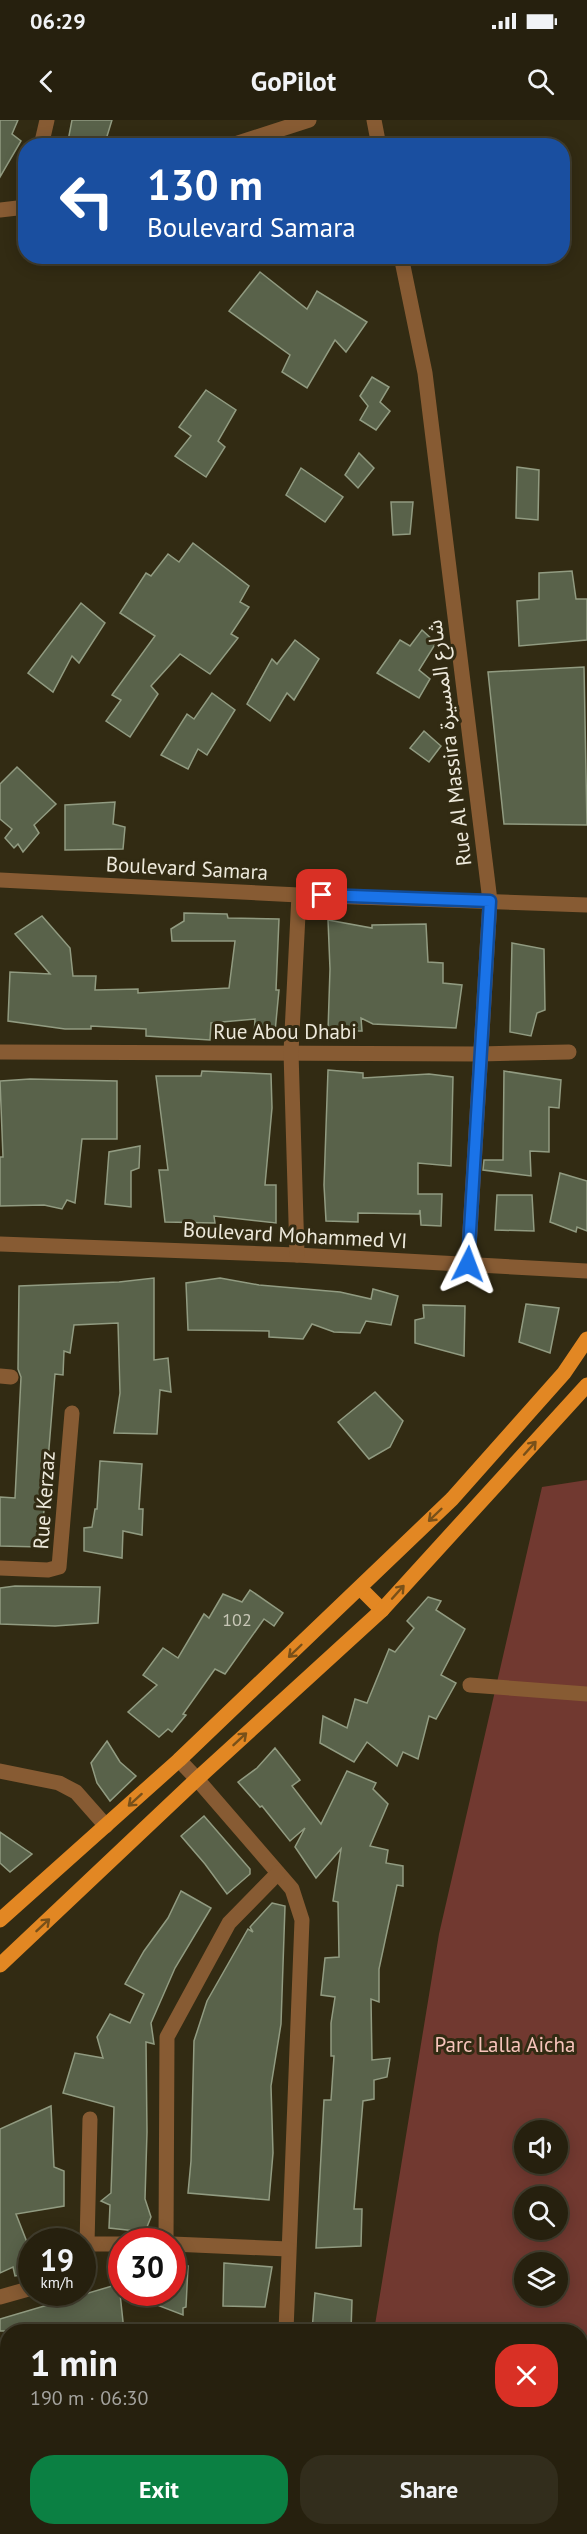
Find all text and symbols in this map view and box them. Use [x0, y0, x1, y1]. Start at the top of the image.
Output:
text: 06:29 [30, 7, 86, 35]
text: GoPilot [251, 64, 336, 98]
icon: back [30, 65, 63, 98]
icon: search [524, 65, 557, 98]
text: 130 m [147, 157, 263, 212]
icon: left [48, 162, 126, 240]
text: Boulevard Samara [147, 210, 356, 244]
street label: Rue Al Massira شارع المسيرة [421, 618, 479, 867]
street label: Boulevard Samara [105, 850, 269, 886]
pin [296, 869, 347, 920]
icon: arrive [305, 878, 338, 911]
street label: Rue Abou Dhabi [213, 1018, 357, 1045]
street label: Boulevard Mohammed VI [182, 1216, 408, 1254]
position arrow [436, 1232, 500, 1296]
one-way arrow [523, 1441, 537, 1456]
street label: Rue Kerzaz [27, 1450, 61, 1550]
one-way arrow [427, 1508, 442, 1523]
one-way arrow [391, 1585, 405, 1600]
house number: 102 [222, 1608, 252, 1631]
one-way arrow [287, 1644, 302, 1659]
one-way arrow [233, 1732, 248, 1746]
one-way arrow [128, 1793, 143, 1807]
one-way arrow [35, 1917, 50, 1932]
park label: Parc Lalla Aicha [435, 2031, 575, 2058]
map controls [514, 2120, 568, 2306]
button: sound [514, 2120, 568, 2174]
button: search [514, 2186, 568, 2240]
speed limit sign: 30 [108, 2228, 186, 2306]
text: 19 [40, 2240, 74, 2279]
button: layers [514, 2252, 568, 2306]
text: km/h [41, 2273, 73, 2292]
text: 1 min [30, 2339, 118, 2386]
button: close [495, 2344, 558, 2407]
text: 190 m · 06:30 [30, 2385, 148, 2411]
button: Exit [30, 2455, 288, 2524]
button: Share [300, 2455, 558, 2524]

